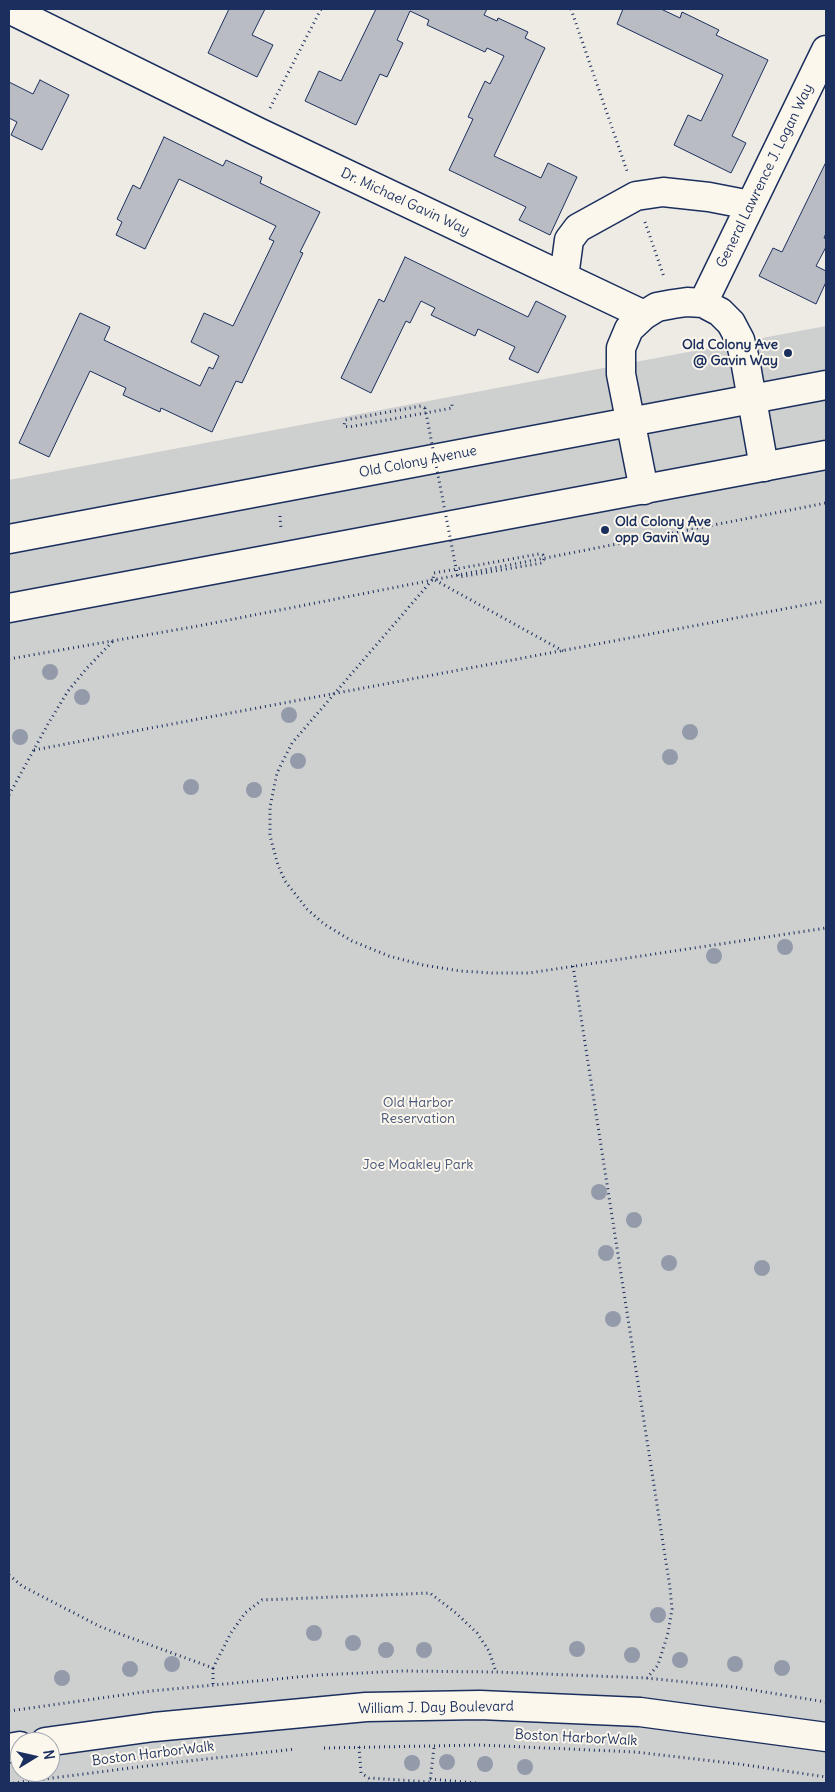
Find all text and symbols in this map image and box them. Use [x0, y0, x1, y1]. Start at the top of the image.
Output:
street label: General Lawrence J. Logan Way [713, 81, 817, 271]
street label: Dr. Michael Gavin Way [338, 165, 472, 239]
place label: Old Colony Ave @ Gavin Way [682, 337, 778, 370]
marker: Old Colony Ave @ Gavin Way [782, 347, 794, 359]
street label: Old Colony Avenue [358, 442, 478, 482]
place label: Old Colony Ave opp Gavin Way [615, 514, 711, 546]
marker: Old Colony Ave opp Gavin Way [599, 524, 611, 536]
park label: Old Harbor Reservation [381, 1095, 455, 1128]
park label: Joe Moakley Park [363, 1157, 473, 1173]
street label: William J. Day Boulevard [358, 1698, 514, 1718]
street label: Boston HarborWalk [514, 1726, 638, 1750]
north arrow [10, 1732, 60, 1782]
street label: Boston HarborWalk [91, 1738, 215, 1770]
text: N [39, 1749, 58, 1761]

